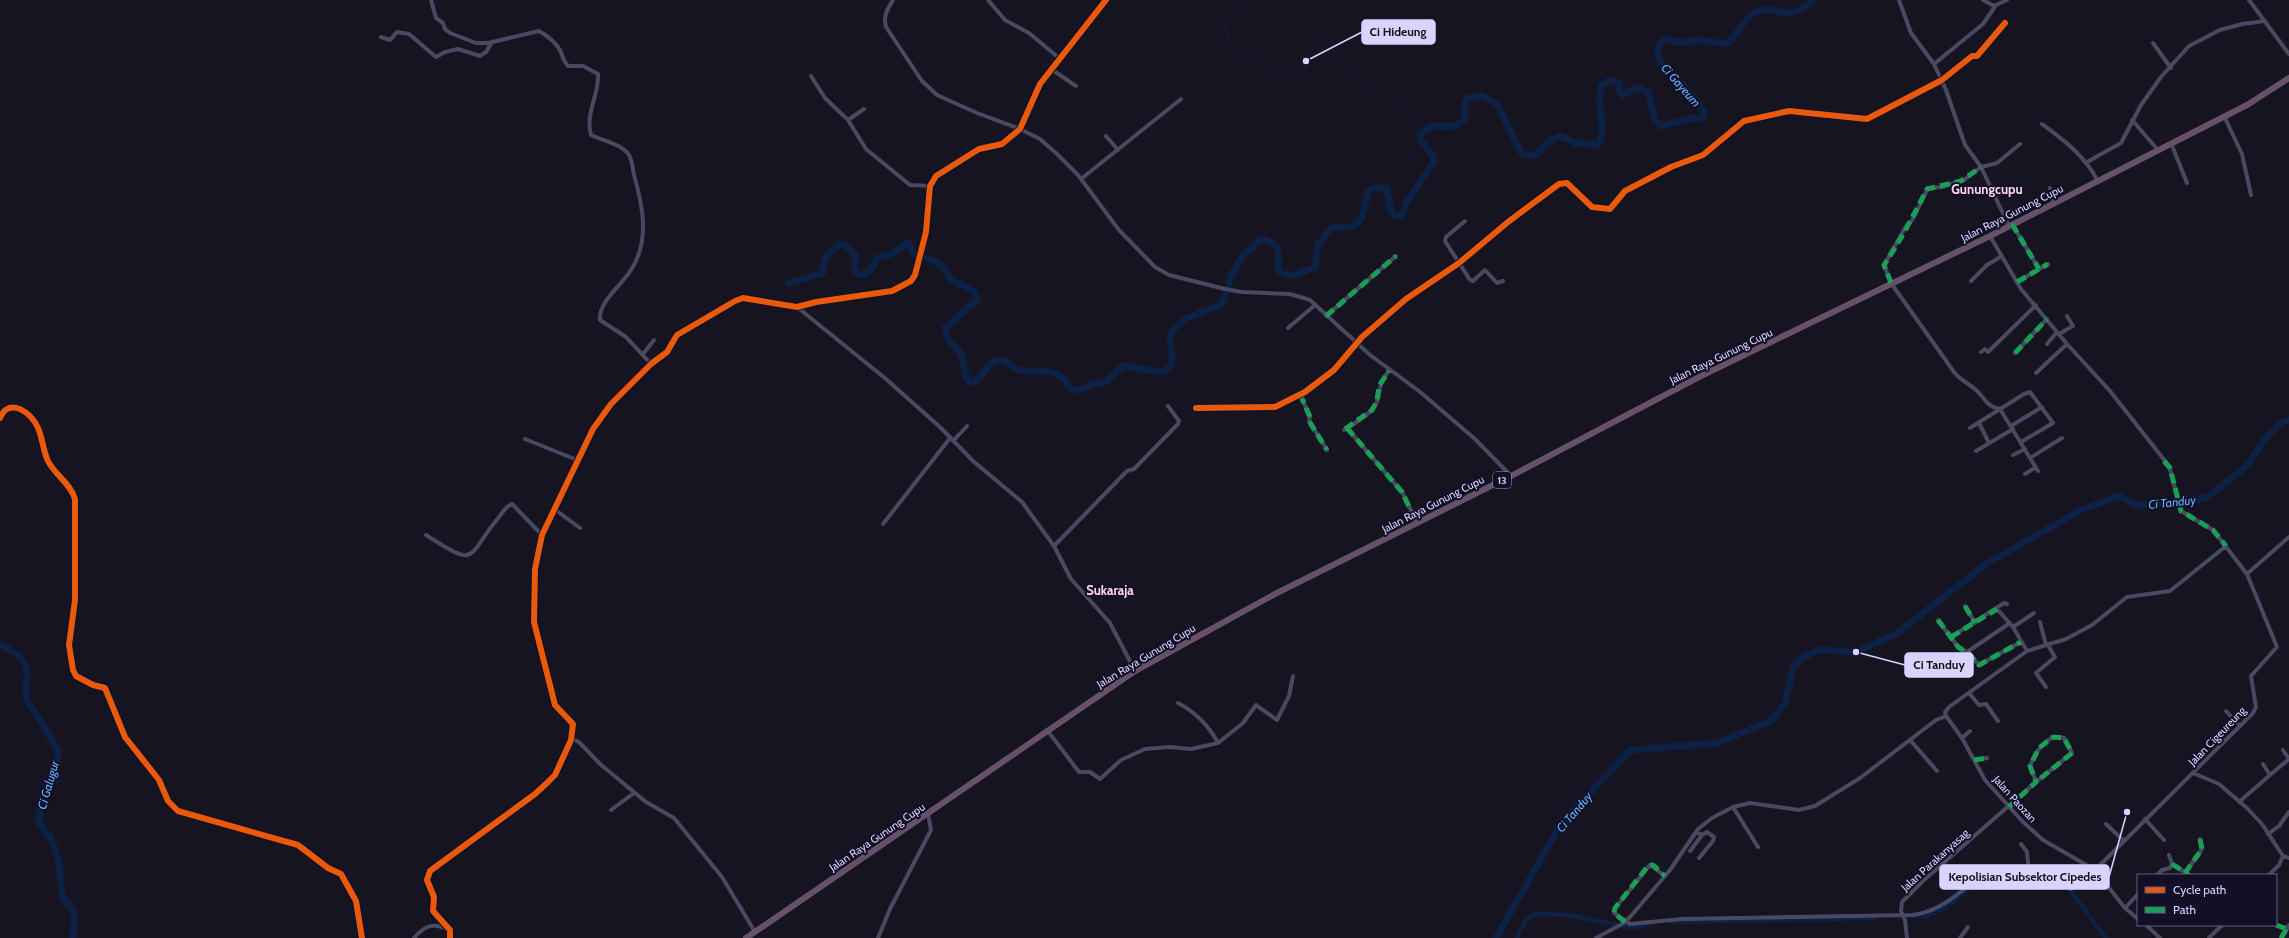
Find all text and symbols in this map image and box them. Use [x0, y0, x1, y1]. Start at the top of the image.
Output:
callout: Ci Hideung [1362, 20, 1435, 44]
text: Ci Hideung [1370, 24, 1426, 39]
water label: Ci Gayeum [1658, 60, 1704, 110]
district label: Gunungcupu [1951, 181, 2023, 197]
street label: Jalan Raya Gunung Cupu [1958, 181, 2066, 245]
street label: Jalan Raya Gunung Cupu [1666, 325, 1775, 387]
street label: Jalan Raya Gunung Cupu [1379, 472, 1487, 536]
road number: 13 [1493, 472, 1511, 488]
water label: Ci Tanduy [2147, 492, 2197, 512]
district label: Sukaraja [1086, 582, 1134, 598]
street label: Jalan Raya Gunung Cupu [1093, 621, 1198, 692]
callout: Ci Tanduy [1905, 653, 1973, 677]
text: Ci Tanduy [1913, 657, 1965, 672]
street label: Jalan Cigeureung [2184, 703, 2249, 769]
water label: Ci Galugur [34, 758, 62, 811]
street label: Jalan Paozan [1990, 772, 2040, 825]
water label: Ci Tanduy [1553, 789, 1595, 835]
street label: Jalan Raya Gunung Cupu [826, 800, 928, 875]
street label: Jalan Parakanyasag [1897, 825, 1972, 895]
callout: Kepolisian Subsektor Cipedes [1940, 865, 2109, 889]
text: Kepolisian Subsektor Cipedes [1949, 869, 2101, 884]
legend [2137, 874, 2277, 926]
text: Cycle path [2173, 882, 2226, 897]
text: Path [2173, 902, 2196, 917]

